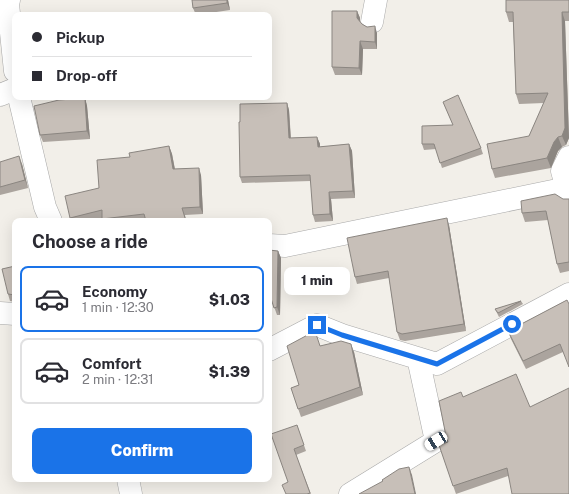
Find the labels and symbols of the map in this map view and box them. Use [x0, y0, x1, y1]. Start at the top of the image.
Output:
callout: 1 min [284, 267, 350, 295]
route start [503, 315, 521, 333]
route end [308, 316, 326, 334]
car [423, 430, 449, 452]

